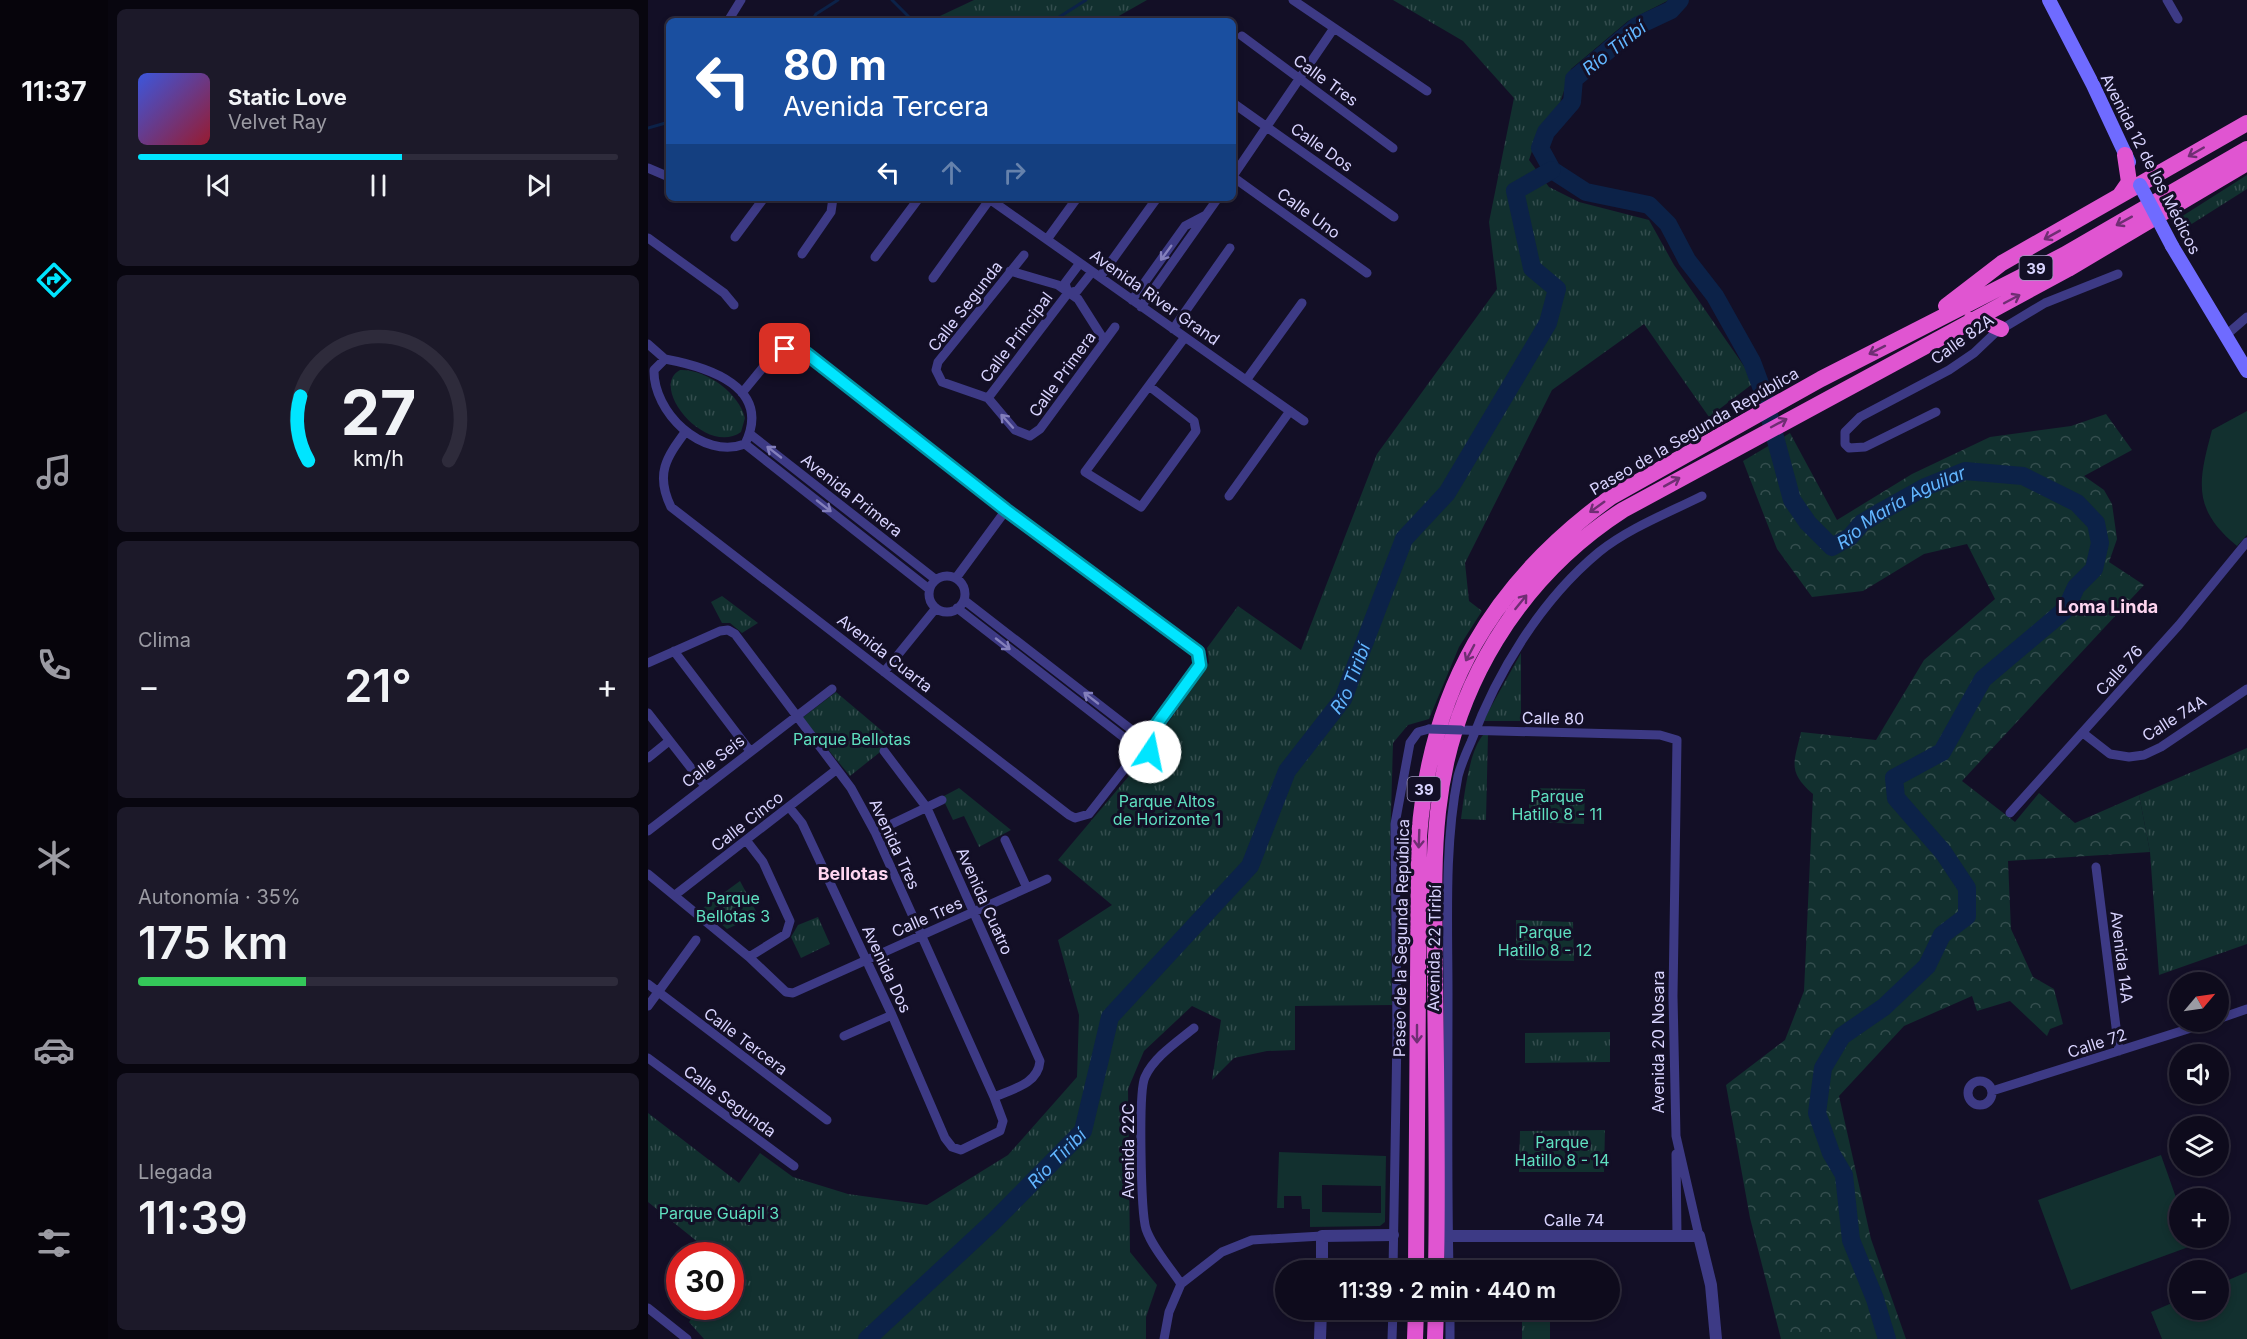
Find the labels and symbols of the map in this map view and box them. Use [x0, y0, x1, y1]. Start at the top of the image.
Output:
water label: Río Tiribí [1578, 16, 1651, 79]
street label: Calle Tres [1290, 50, 1362, 110]
street label: Avenida 12 de los Médicos [2097, 70, 2205, 258]
street label: Calle Dos [1287, 118, 1357, 176]
one-way arrow [2188, 147, 2205, 159]
street label: Calle Uno [1274, 183, 1344, 243]
one-way arrow [2116, 215, 2133, 227]
one-way arrow [2044, 229, 2061, 241]
one-way arrow [1160, 244, 1172, 260]
street label: Avenida River Grand [1086, 245, 1224, 349]
road number: 39 [2020, 256, 2052, 280]
street label: Calle Segunda [923, 257, 1007, 355]
street label: Calle Principal [976, 288, 1056, 386]
one-way arrow [2002, 293, 2020, 304]
street label: Calle 82A [1927, 309, 1997, 369]
pin [759, 323, 810, 374]
street label: Calle Primera [1024, 327, 1100, 421]
one-way arrow [1868, 345, 1886, 356]
street label: Paseo de la Segunda República [1586, 363, 1802, 499]
one-way arrow [1000, 413, 1014, 428]
one-way arrow [1770, 417, 1787, 429]
one-way arrow [766, 446, 782, 459]
street label: Avenida Primera [797, 449, 907, 541]
water label: Río María Aguilar [1833, 461, 1969, 553]
one-way arrow [1663, 476, 1680, 488]
one-way arrow [816, 499, 832, 512]
one-way arrow [1590, 501, 1606, 513]
one-way arrow [1514, 595, 1528, 610]
district label: Loma Linda [2058, 596, 2158, 617]
street label: Avenida Cuarta [833, 610, 937, 696]
one-way arrow [995, 638, 1011, 651]
water label: Río Tiribí [1325, 638, 1374, 718]
street label: Calle 76 [2091, 641, 2147, 699]
one-way arrow [1464, 644, 1476, 661]
street label: Calle 74A [2138, 691, 2210, 745]
one-way arrow [1083, 692, 1099, 705]
street label: Calle 80 [1522, 707, 1584, 729]
position arrow [1118, 720, 1182, 784]
park label: Parque Bellotas [793, 729, 911, 749]
street label: Calle Seis [678, 730, 748, 792]
road number: 39 [1408, 777, 1440, 801]
park label: Parque Hatillo 8 - 11 [1511, 786, 1603, 824]
street label: Calle Cinco [707, 787, 787, 855]
park label: Parque Altos de Horizonte 1 [1113, 791, 1221, 829]
street label: Avenida Tres [865, 796, 925, 892]
street label: Paseo de la Segunda República [1389, 819, 1413, 1057]
one-way arrow [1414, 828, 1425, 848]
street label: Avenida Cuatro [952, 844, 1018, 958]
district label: Bellotas [818, 863, 888, 884]
street label: Avenida 22 Tiribí [1423, 884, 1445, 1011]
park label: Parque Bellotas 3 [696, 888, 770, 926]
street label: Calle Tres [889, 893, 965, 941]
street label: Avenida 14A [2106, 910, 2138, 1004]
street label: Avenida Dos [858, 922, 916, 1016]
park label: Parque Hatillo 8 - 12 [1498, 922, 1592, 960]
street label: Avenida 20 Nosara [1648, 970, 1668, 1114]
north arrow [2169, 972, 2229, 1032]
street label: Calle Tercera [700, 1003, 792, 1079]
one-way arrow [1411, 1023, 1423, 1043]
street label: Calle 72 [2065, 1024, 2129, 1062]
street label: Calle Segunda [680, 1061, 780, 1141]
street label: Avenida 22C [1118, 1103, 1138, 1199]
water label: Río Tiribí [1023, 1123, 1091, 1192]
park label: Parque Hatillo 8 - 14 [1515, 1132, 1609, 1170]
park label: Parque Guápil 3 [659, 1203, 779, 1223]
street label: Calle 74 [1544, 1210, 1604, 1230]
speed limit sign: 30 [666, 1242, 744, 1320]

